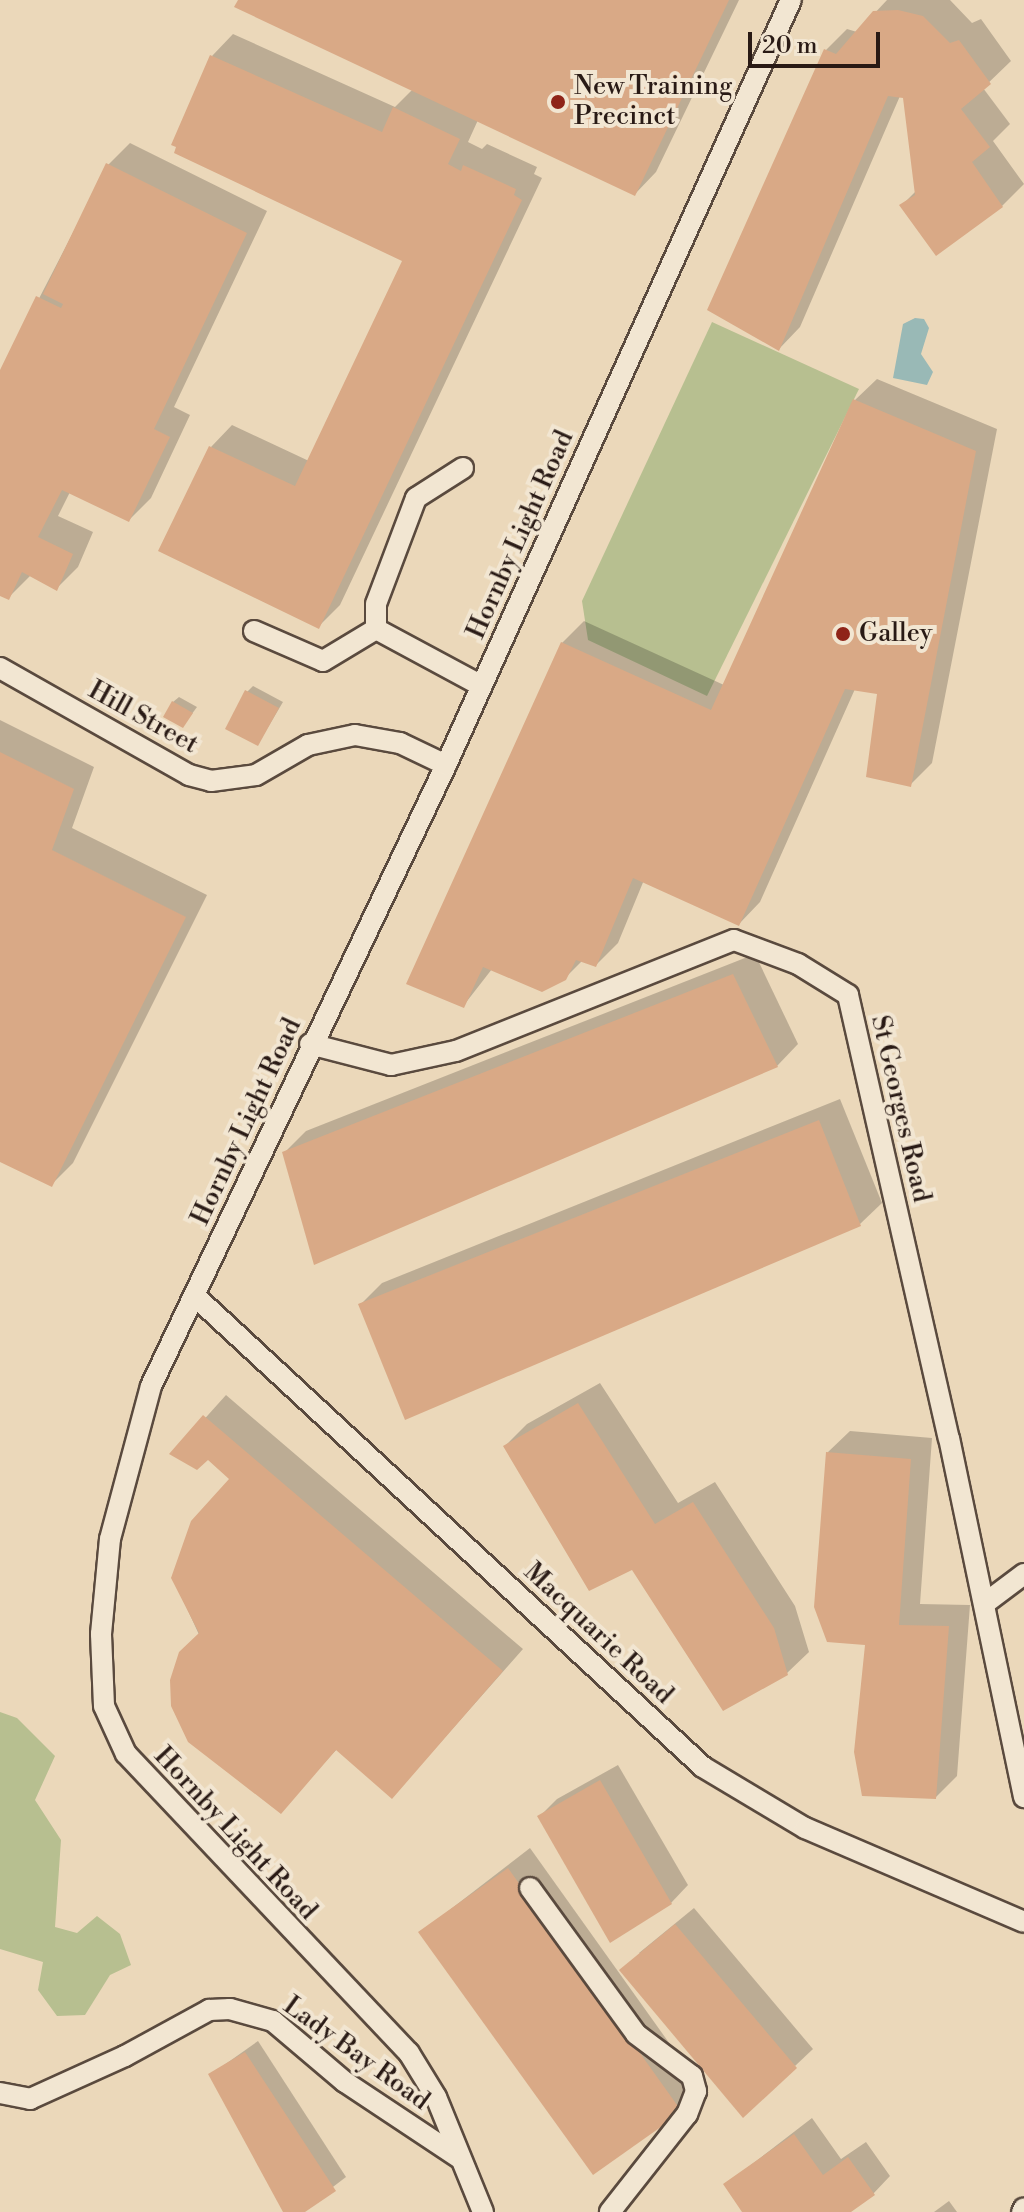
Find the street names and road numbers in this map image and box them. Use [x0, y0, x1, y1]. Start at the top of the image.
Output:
street label: Hornby Light Road [461, 426, 581, 644]
street label: Hill Street [83, 675, 203, 761]
street label: St Georges Road [863, 1013, 937, 1205]
street label: Hornby Light Road [185, 1014, 309, 1230]
street label: Macquarie Road [517, 1557, 679, 1711]
street label: Hornby Light Road [147, 1741, 323, 1927]
street label: Lady Bay Road [277, 1991, 435, 2117]

